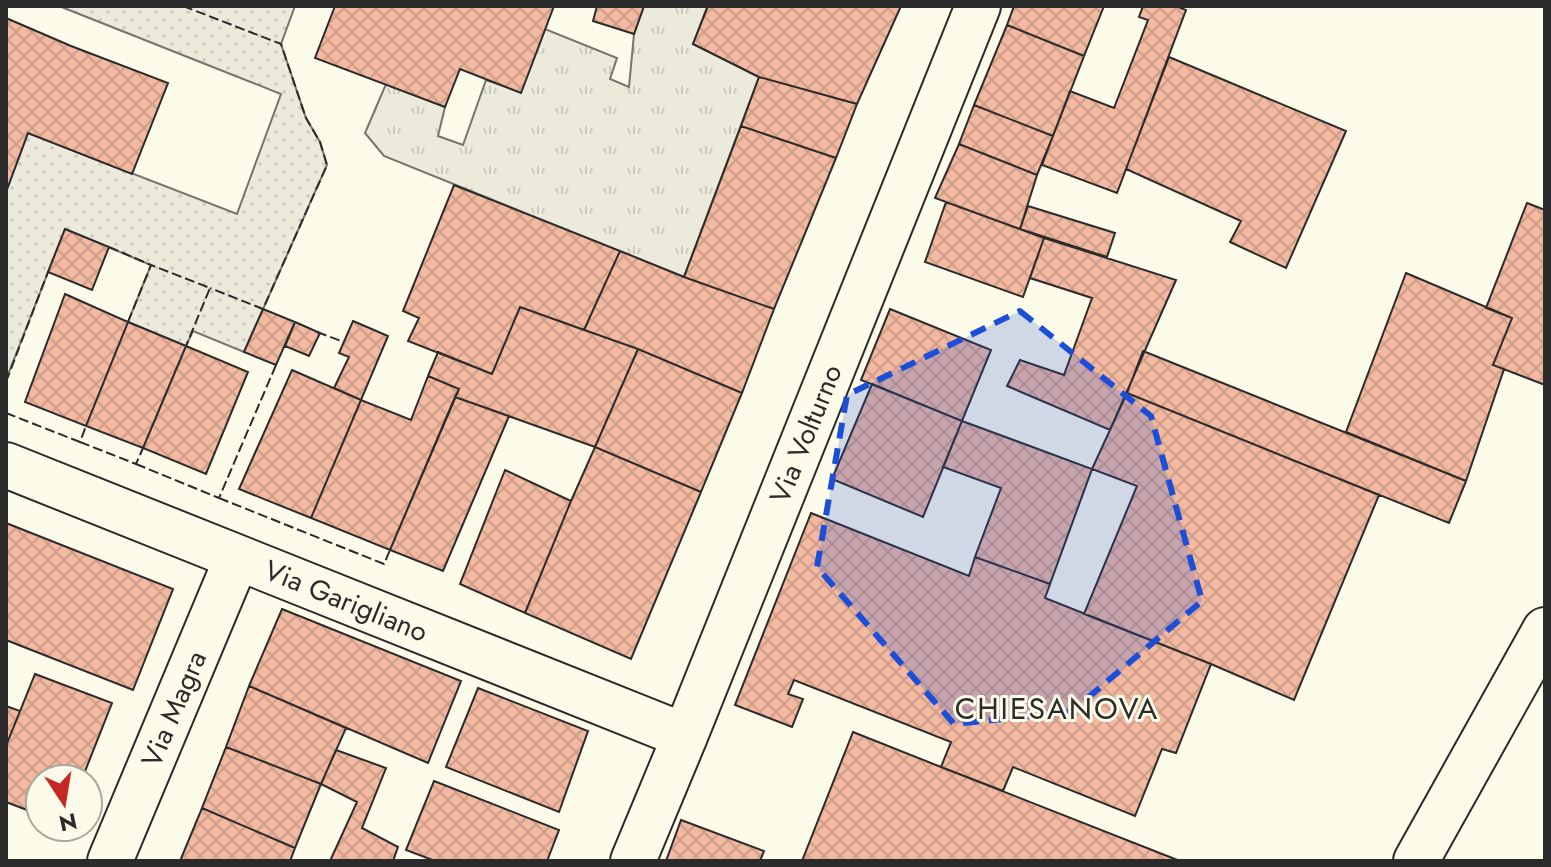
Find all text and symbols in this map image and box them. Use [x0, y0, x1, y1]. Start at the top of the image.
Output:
street label: Via Volturno [760, 358, 852, 510]
street label: Via Garigliano [258, 550, 434, 652]
street label: Via Magra [131, 644, 217, 774]
district label: CHIESANOVA [955, 687, 1159, 730]
north arrow [24, 763, 104, 843]
text: N [56, 805, 80, 840]

